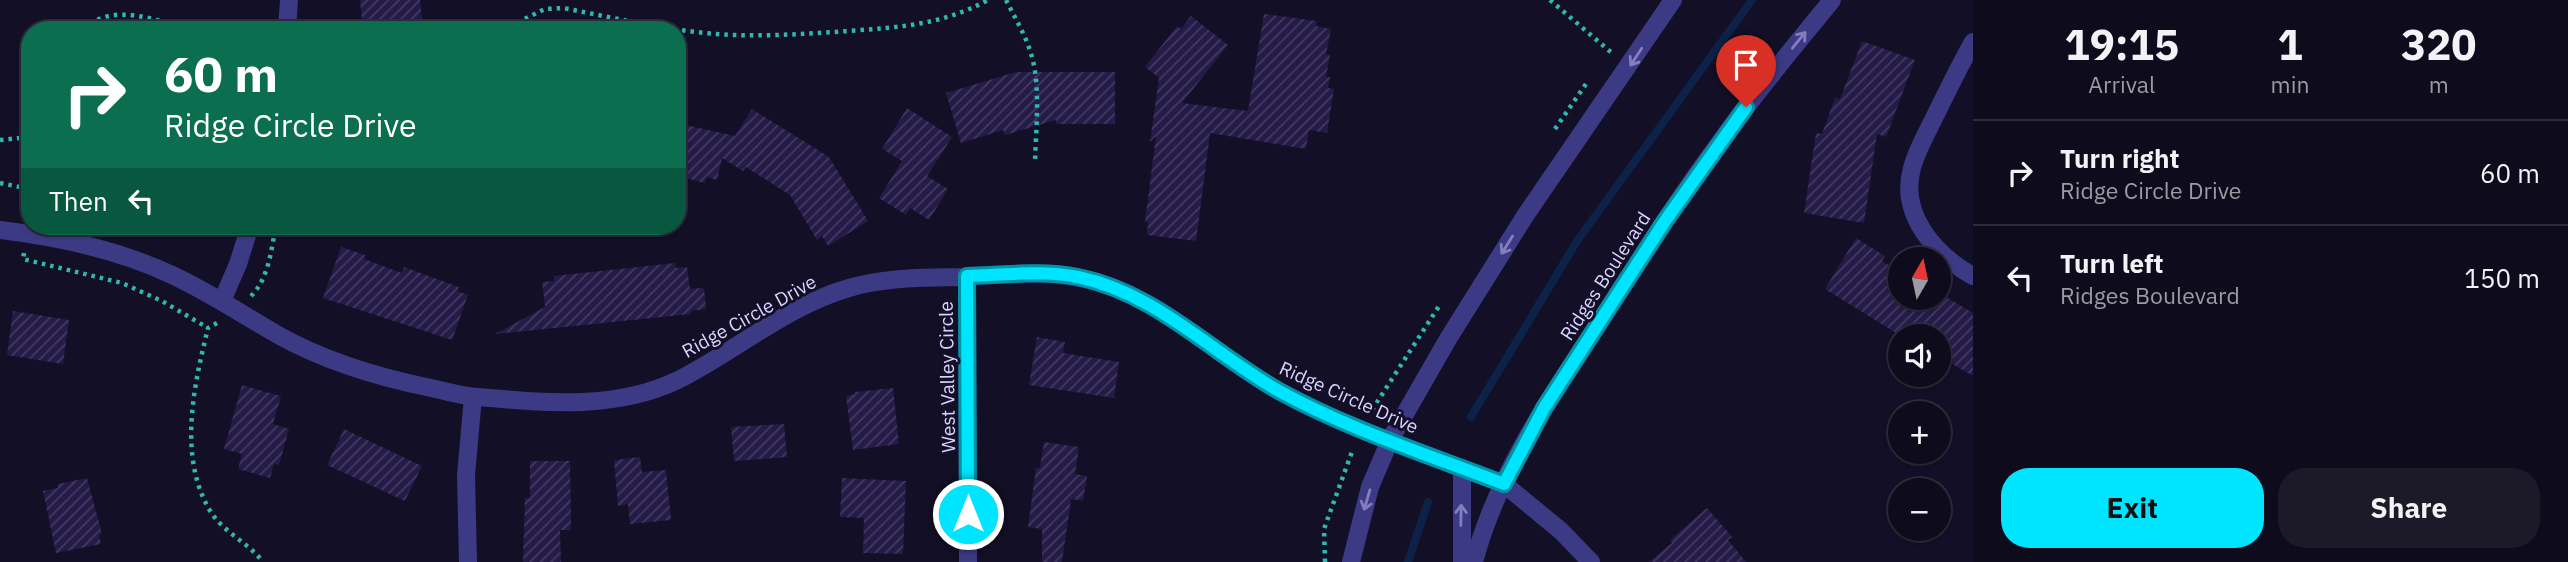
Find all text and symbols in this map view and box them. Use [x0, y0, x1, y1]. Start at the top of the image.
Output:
text: 19:15 [2064, 17, 2179, 72]
text: 1 [2277, 17, 2303, 72]
text: 320 [2401, 17, 2477, 72]
one-way arrow [1791, 32, 1807, 50]
pin [1716, 35, 1776, 107]
text: 60 m [164, 42, 278, 105]
icon: arrive [1727, 46, 1765, 84]
one-way arrow [1628, 47, 1643, 66]
icon: right [49, 49, 140, 140]
text: Arrival [2088, 69, 2155, 99]
text: min [2271, 69, 2309, 99]
text: m [2429, 69, 2449, 99]
text: Ridge Circle Drive [164, 104, 417, 146]
text: Turn right [2060, 141, 2179, 175]
icon: right [2001, 154, 2039, 192]
text: 60 m [2480, 156, 2540, 190]
text: Ridge Circle Drive [2060, 175, 2242, 205]
icon: left [122, 182, 160, 220]
text: Then [49, 184, 108, 218]
street label: Ridges Boulevard [1554, 207, 1656, 345]
one-way arrow [1499, 234, 1513, 254]
text: Turn left [2060, 246, 2163, 280]
north arrow [1888, 247, 1951, 310]
map controls [1888, 247, 1951, 541]
icon: left [2001, 259, 2039, 297]
text: 150 m [2464, 261, 2540, 295]
street label: Ridge Circle Drive [678, 269, 820, 363]
text: Ridges Boulevard [2060, 280, 2240, 310]
street label: West Valley Circle [934, 301, 960, 453]
button: sound [1888, 324, 1951, 387]
street label: Ridge Circle Drive [1276, 356, 1422, 438]
button: + [1888, 401, 1951, 464]
button: Exit [2001, 468, 2264, 548]
button: Share [2278, 468, 2540, 548]
position arrow [931, 477, 1005, 551]
button: − [1888, 478, 1951, 541]
one-way arrow [1359, 488, 1372, 510]
one-way arrow [1455, 504, 1468, 527]

